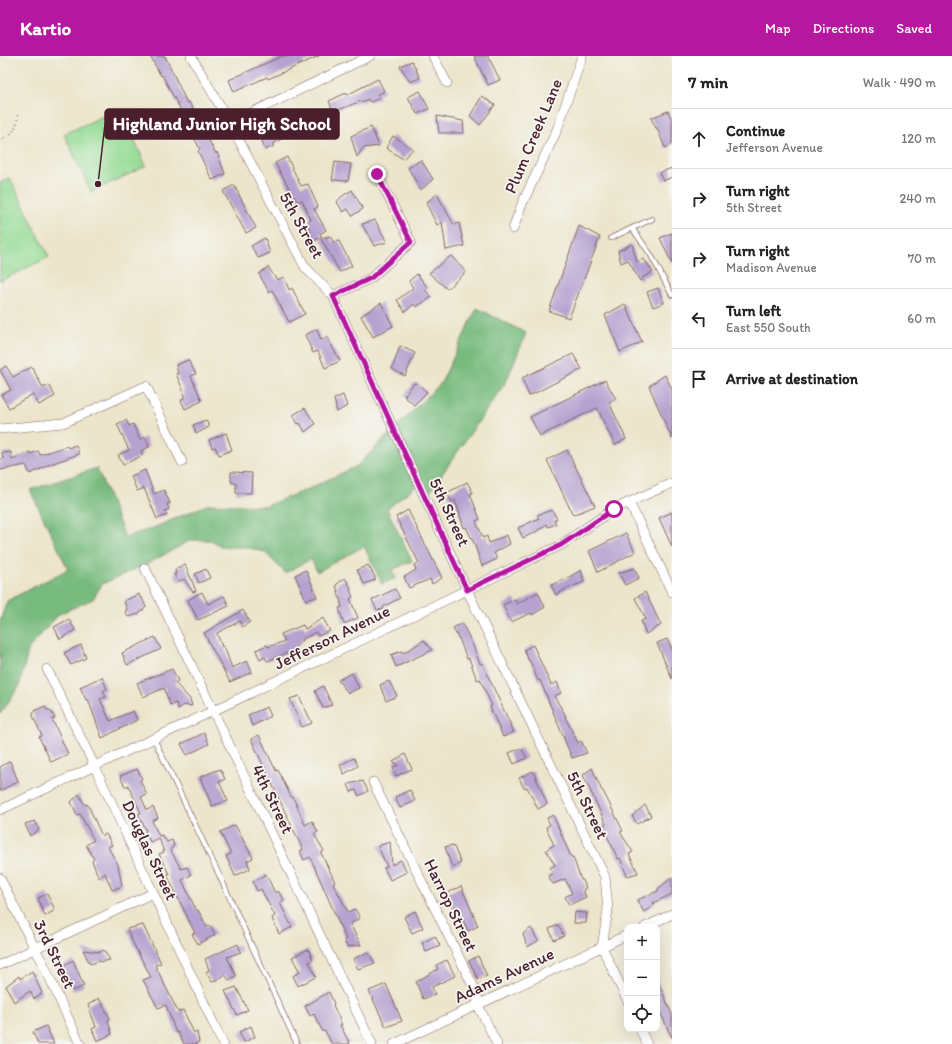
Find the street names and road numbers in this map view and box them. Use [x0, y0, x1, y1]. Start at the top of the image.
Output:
street label: Plum Creek Lane [500, 76, 566, 196]
street label: 5th Street [276, 188, 329, 262]
street label: 5th Street [425, 475, 475, 550]
street label: Jefferson Avenue [271, 600, 393, 674]
street label: 4th Street [248, 761, 299, 837]
street label: 5th Street [563, 768, 613, 843]
street label: Douglas Street [118, 797, 182, 903]
street label: Harrop Street [420, 856, 482, 954]
street label: 3rd Street [30, 916, 81, 992]
street label: Adams Avenue [451, 943, 557, 1007]

